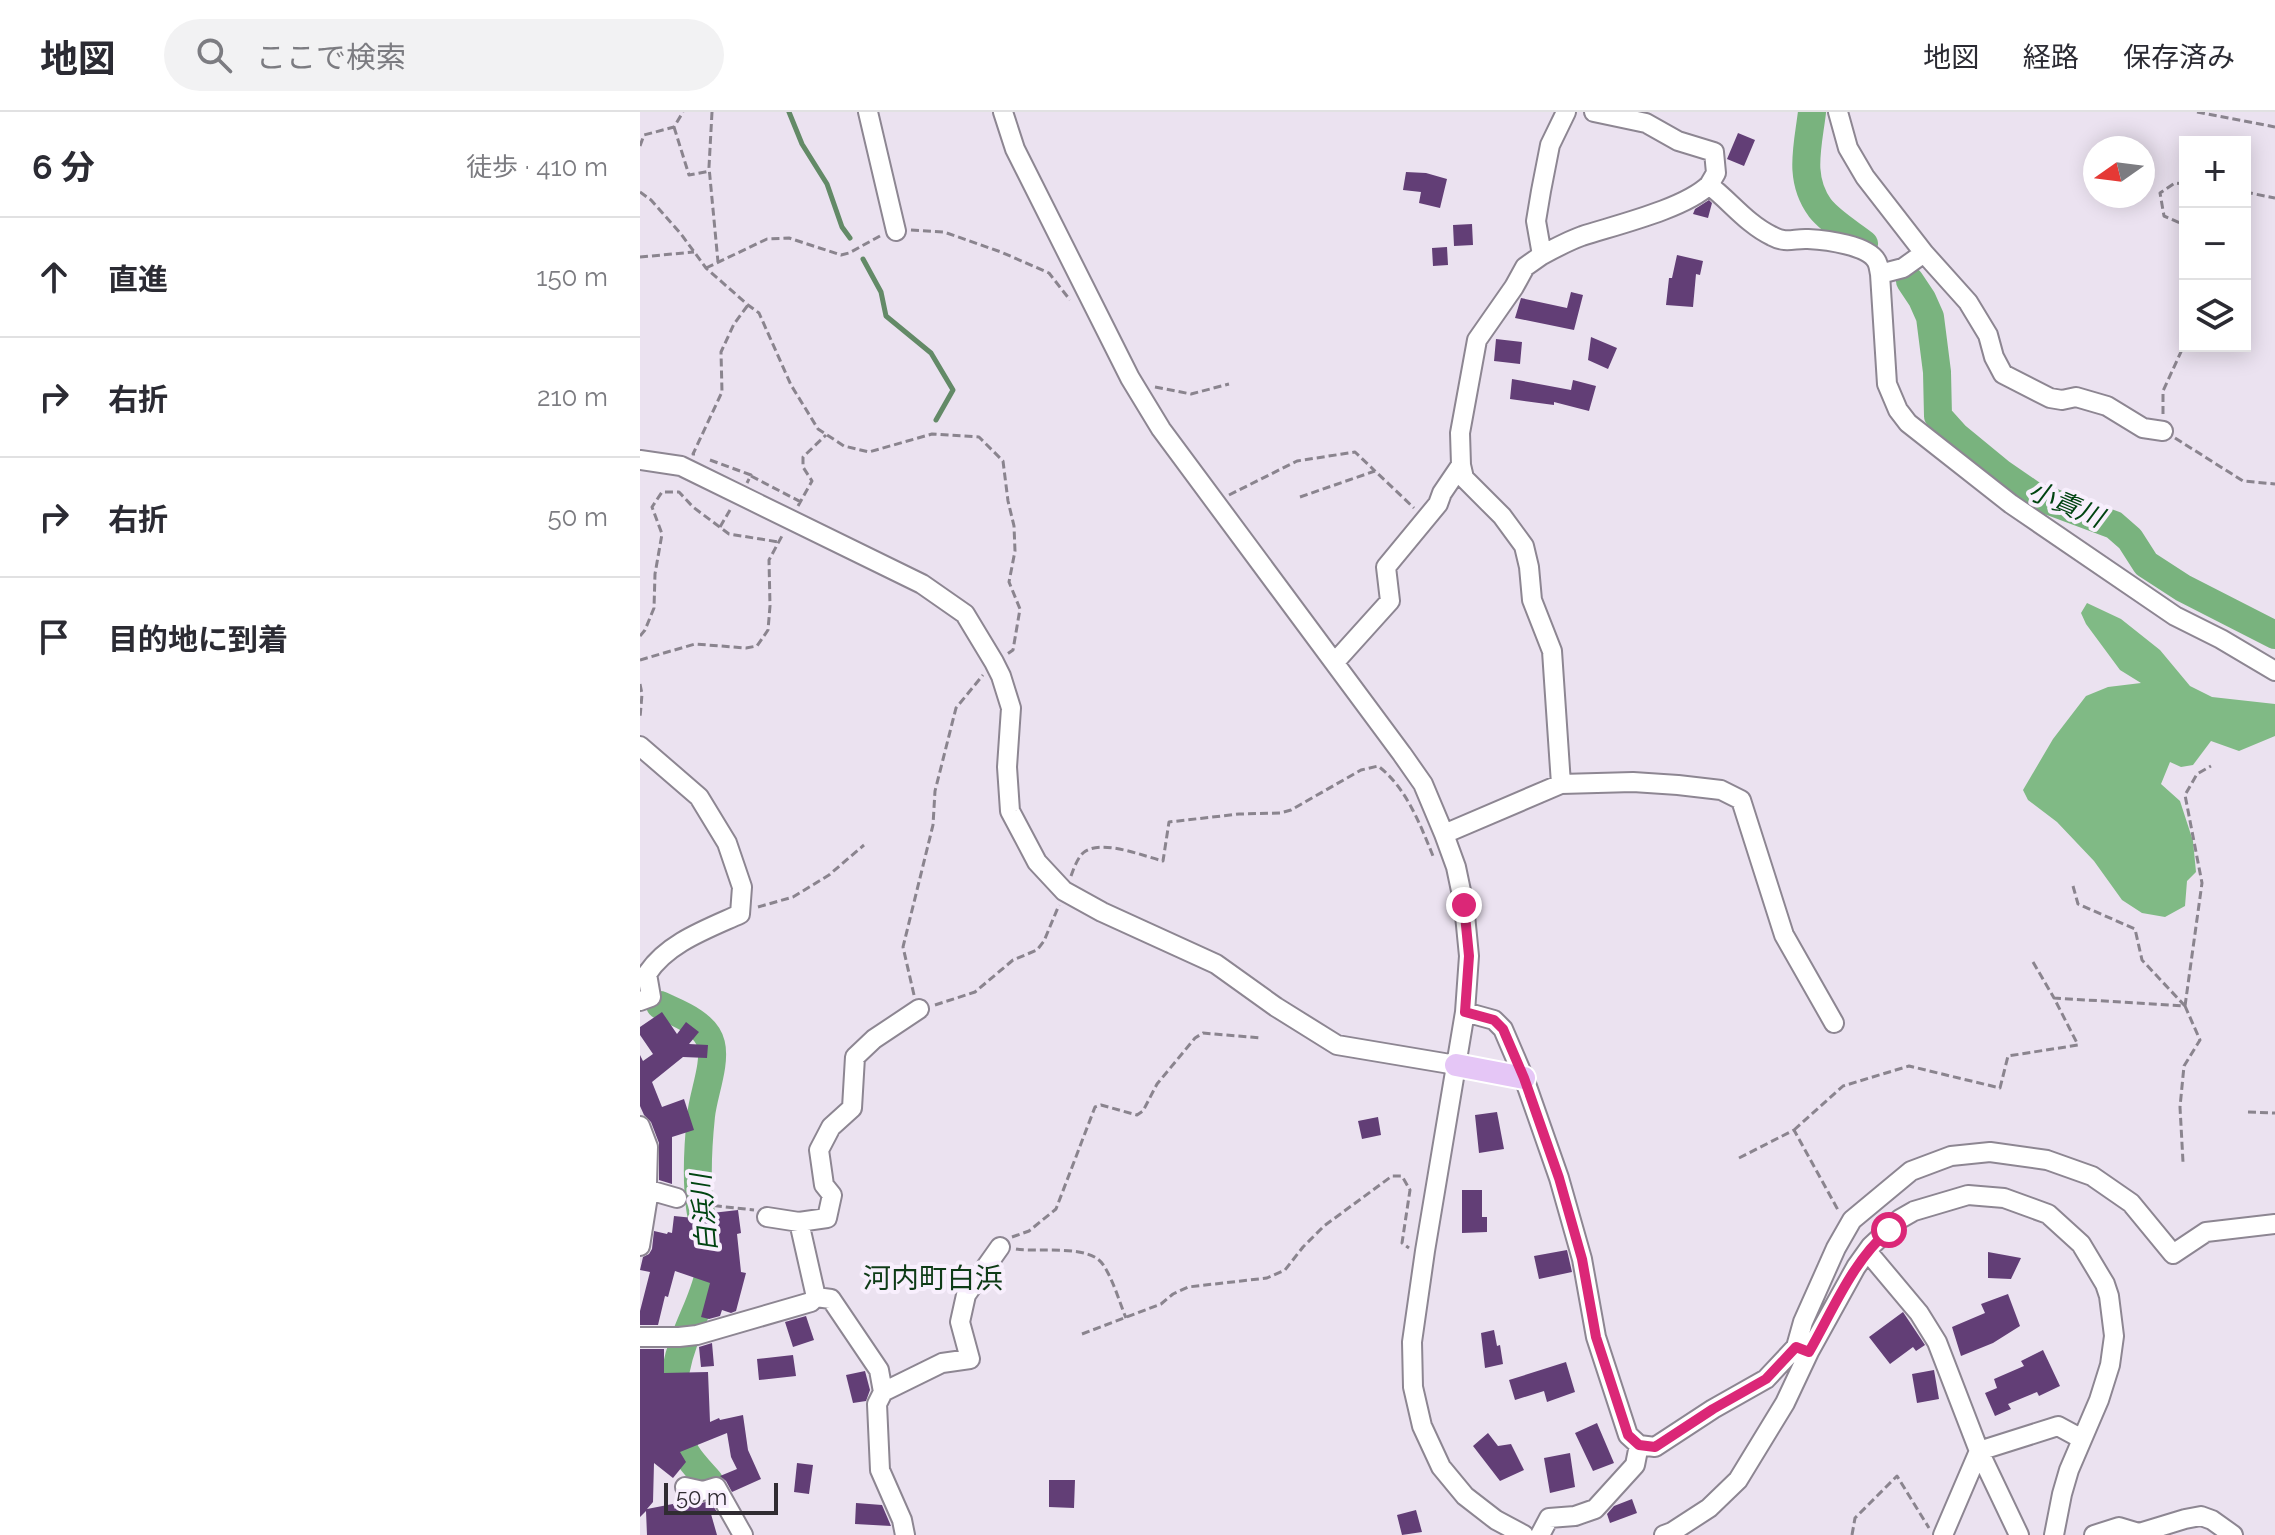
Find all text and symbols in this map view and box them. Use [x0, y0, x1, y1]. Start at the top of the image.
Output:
search box [164, 19, 724, 91]
icon: search [192, 33, 236, 77]
text: 地図 [40, 36, 116, 81]
text: ここで検索 [256, 40, 406, 75]
text: 地図 [1923, 41, 1979, 74]
text: 経路 [2023, 41, 2079, 74]
text: 保存済み [2123, 41, 2235, 74]
north arrow [2083, 136, 2155, 208]
map controls [2179, 136, 2251, 352]
button: + [2179, 136, 2251, 208]
text: 6 分 [32, 147, 95, 187]
text: 徒歩 · 410 m [466, 152, 608, 182]
button: − [2179, 208, 2251, 280]
icon: ahead [32, 255, 76, 299]
text: 直進 [108, 262, 168, 297]
text: 150 m [536, 262, 608, 292]
button: layers [2179, 280, 2251, 352]
icon: right [32, 375, 76, 419]
text: 右折 [108, 382, 168, 417]
text: 210 m [537, 382, 608, 412]
water label: 小責川 [2024, 475, 2111, 534]
icon: right [32, 495, 76, 539]
text: 右折 [108, 502, 168, 537]
text: 50 m [547, 502, 608, 532]
icon: arrive [32, 615, 76, 659]
text: 目的地に到着 [108, 622, 288, 657]
route end [1446, 887, 1482, 923]
water label: 白浜川 [685, 1170, 722, 1253]
route start [1871, 1212, 1907, 1248]
district label: 河内町白浜 [863, 1262, 1003, 1295]
scale bar [664, 1479, 778, 1515]
text: 50 m [676, 1484, 727, 1510]

